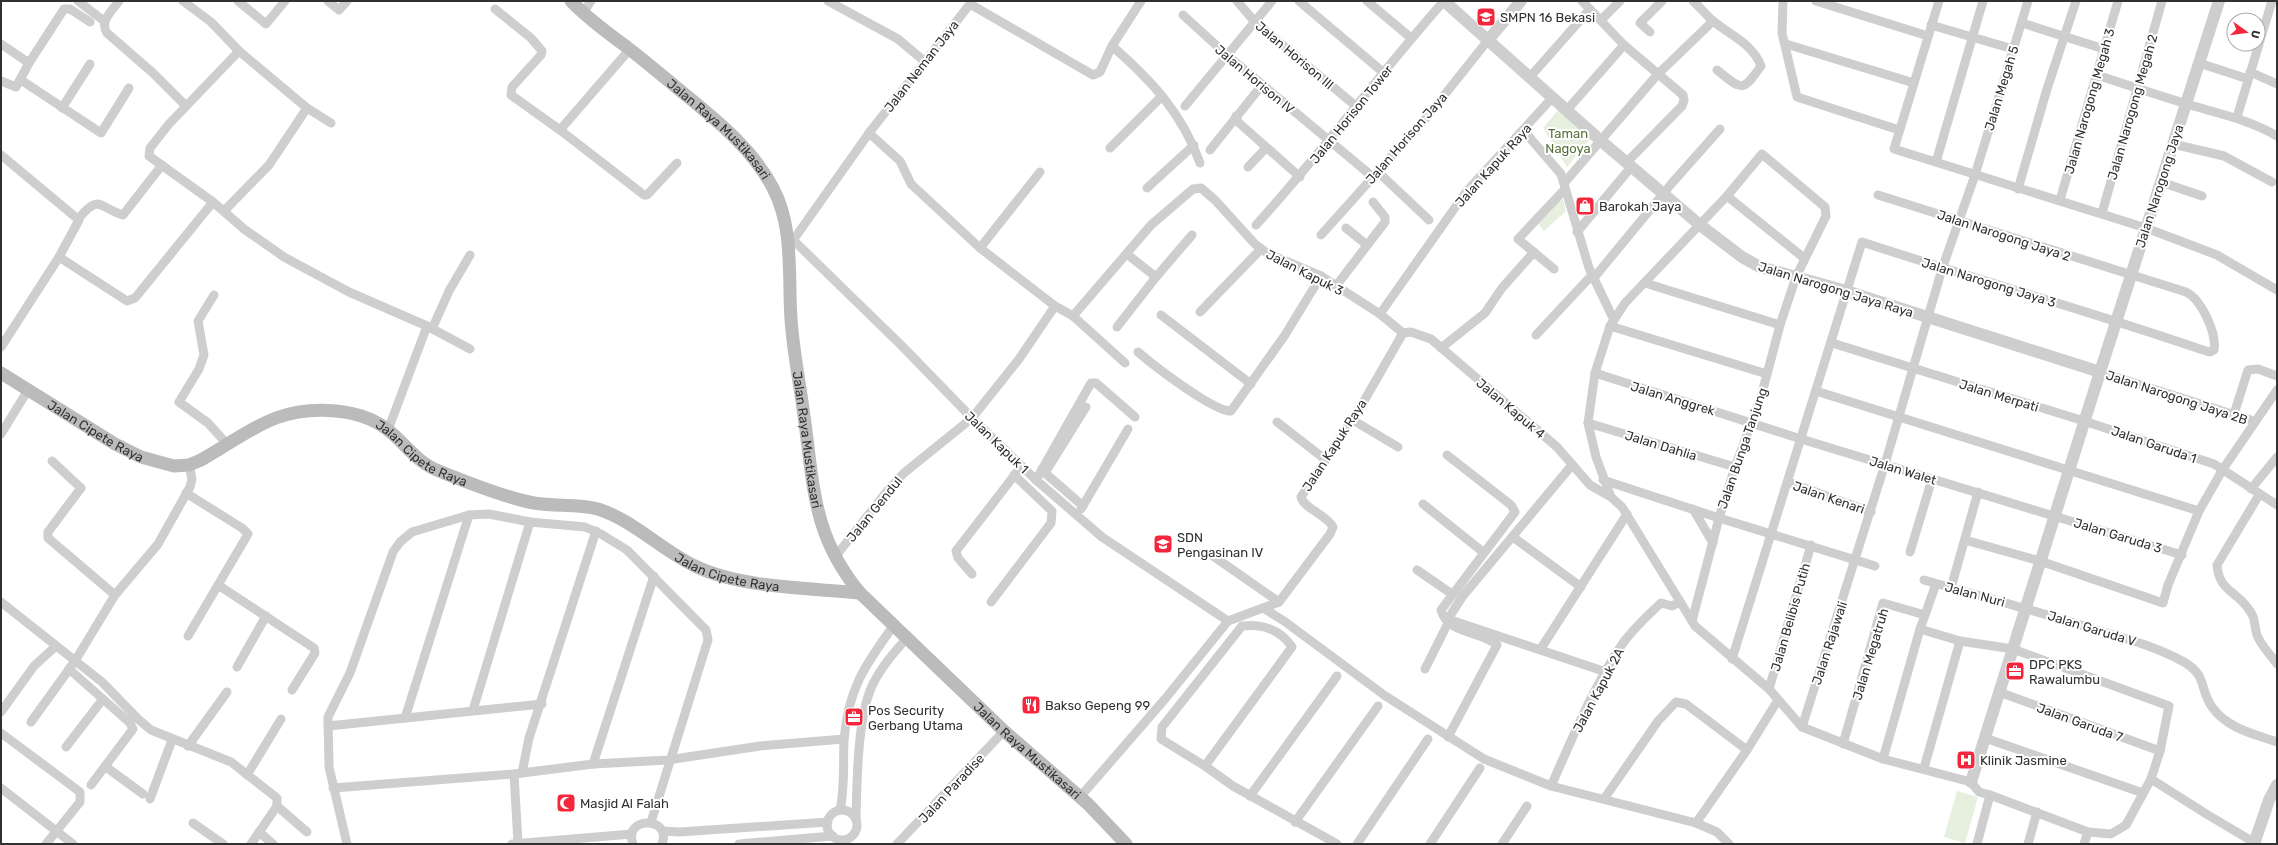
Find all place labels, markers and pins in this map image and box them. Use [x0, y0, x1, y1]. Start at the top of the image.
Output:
school or university icon: SMPN 16 Bekasi [1475, 6, 1497, 28]
place label: SMPN 16 Bekasi [1500, 10, 1595, 25]
shop icon: Barokah Jaya [1574, 195, 1596, 217]
place label: Barokah Jaya [1599, 199, 1681, 214]
place label: SDN Pengasinan IV [1177, 530, 1264, 561]
school or university icon: SDN Pengasinan IV [1152, 533, 1174, 555]
place label: DPC PKS Rawalumbu [2029, 657, 2100, 687]
office icon: DPC PKS Rawalumbu [2004, 660, 2026, 682]
restaurant icon: Bakso Gepeng 99 [1020, 694, 1042, 716]
place label: Bakso Gepeng 99 [1045, 698, 1150, 714]
place label: Pos Security Gerbang Utama [868, 703, 963, 734]
office icon: Pos Security Gerbang Utama [843, 706, 865, 728]
hospital icon: Klinik Jasmine [1955, 749, 1977, 771]
place label: Klinik Jasmine [1980, 753, 2067, 768]
mosque icon: Masjid Al Falah [555, 792, 577, 814]
place label: Masjid Al Falah [580, 796, 669, 811]

